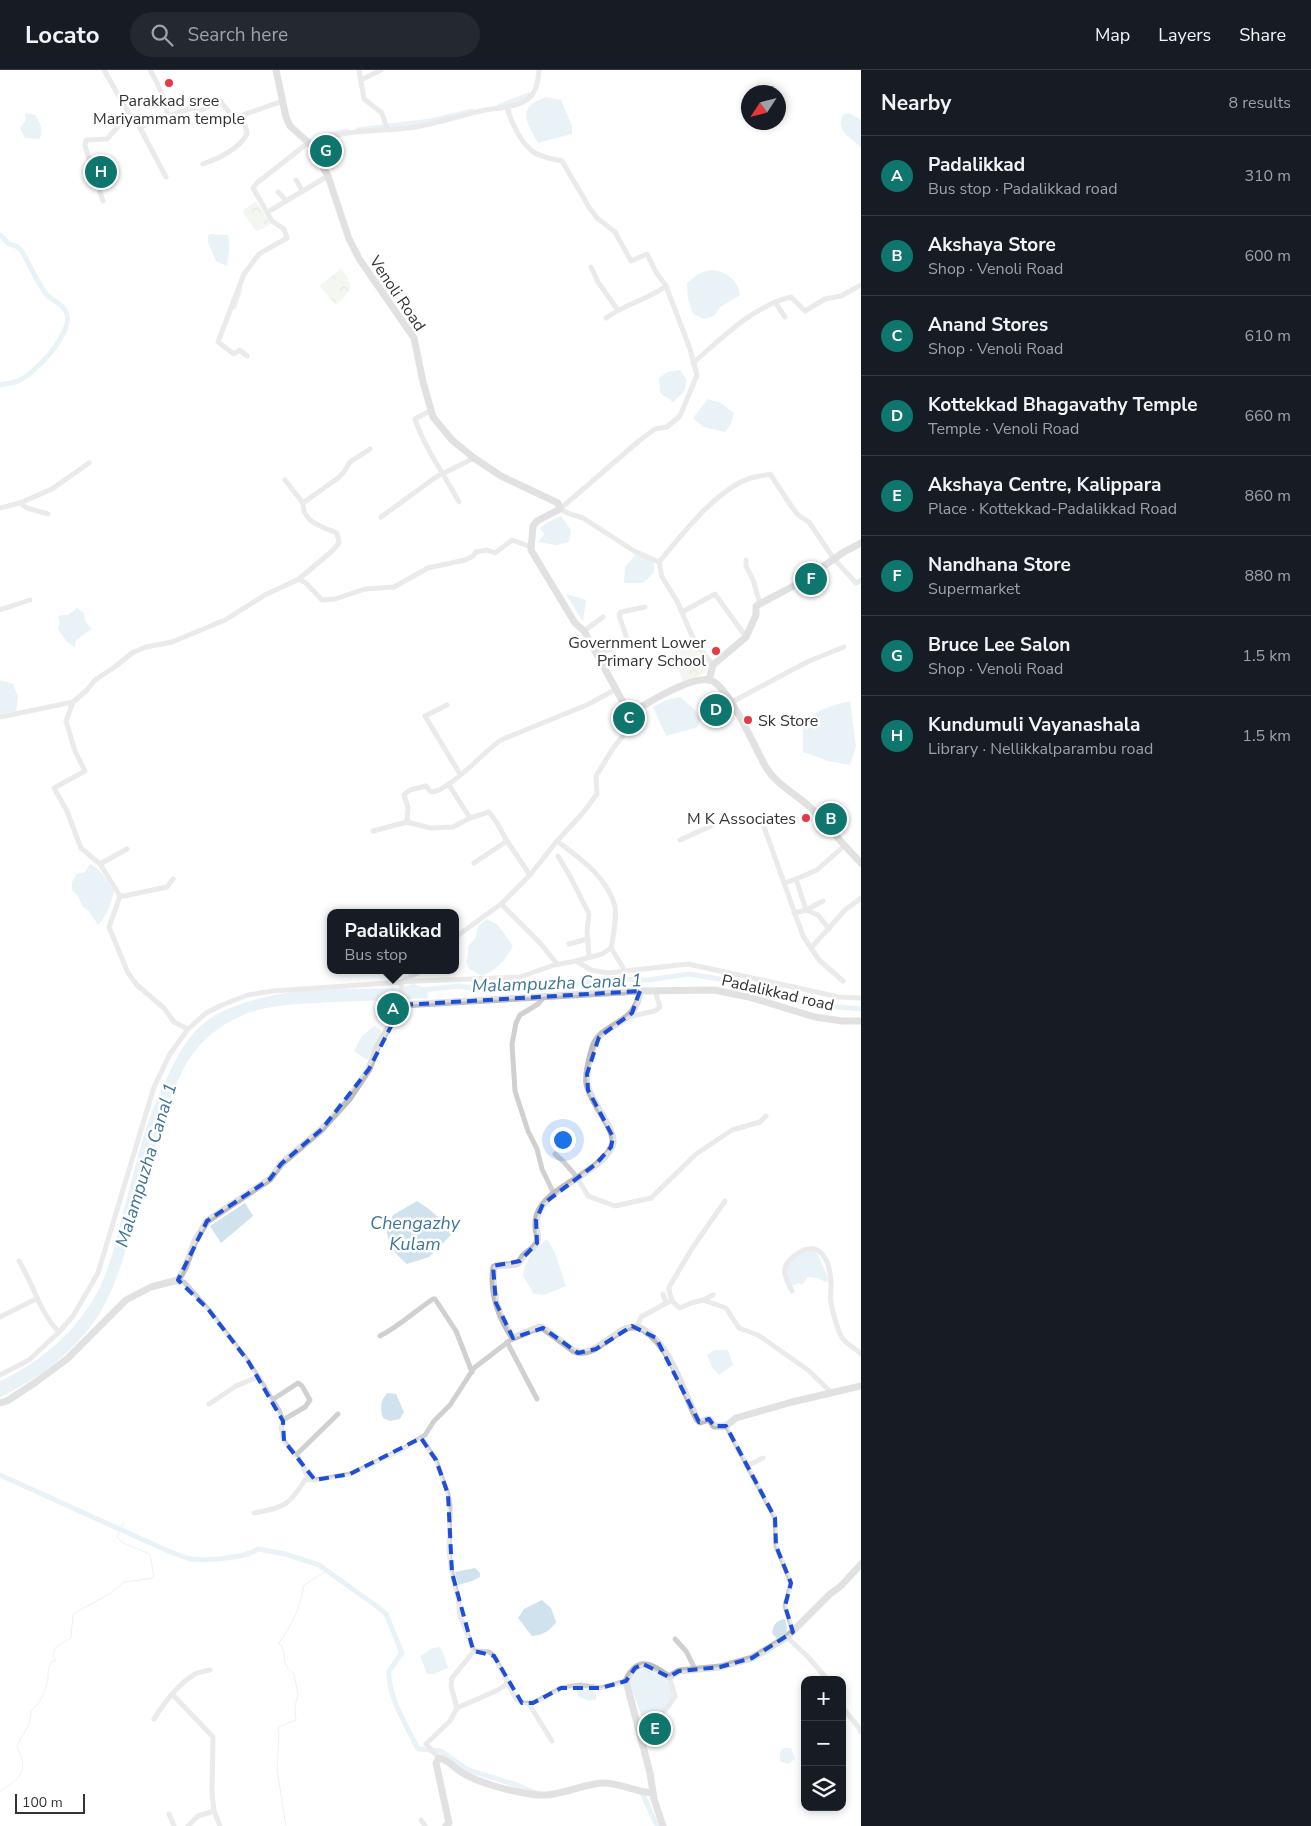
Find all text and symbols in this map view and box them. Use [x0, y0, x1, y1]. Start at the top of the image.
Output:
search box [130, 12, 480, 57]
text: Locato [25, 19, 100, 51]
icon: search [148, 21, 176, 49]
text: Search here [188, 22, 288, 48]
text: Map [1095, 23, 1130, 47]
text: Layers [1158, 23, 1211, 47]
text: Share [1239, 23, 1286, 47]
marker: Parakkad sree Mariyammam temple [163, 77, 175, 89]
north arrow [741, 85, 786, 130]
text: Nearby [881, 89, 951, 117]
place label: Parakkad sree Mariyammam temple [93, 90, 245, 130]
text: 8 results [1229, 92, 1291, 114]
pin: G [310, 132, 342, 170]
text: Padalikkad [928, 152, 1025, 178]
pin: H [85, 153, 117, 191]
text: A [891, 165, 903, 187]
text: 310 m [1244, 165, 1291, 187]
text: Bus stop · Padalikkad road [928, 178, 1117, 200]
text: Akshaya Store [928, 232, 1056, 258]
text: B [891, 245, 903, 267]
text: 600 m [1244, 245, 1291, 267]
street label: Venoli Road [363, 251, 430, 336]
text: Shop · Venoli Road [928, 258, 1063, 280]
text: Anand Stores [928, 312, 1048, 338]
text: C [892, 325, 902, 347]
text: 610 m [1244, 325, 1291, 347]
text: Shop · Venoli Road [928, 338, 1063, 360]
text: Kottekkad Bhagavathy Temple [928, 392, 1198, 418]
text: D [891, 405, 903, 427]
text: 660 m [1244, 405, 1291, 427]
text: Temple · Venoli Road [928, 418, 1079, 440]
text: Akshaya Centre, Kalippara [928, 472, 1161, 498]
text: E [892, 485, 902, 507]
text: 860 m [1244, 485, 1291, 507]
text: Place · Kottekkad-Padalikkad Road [928, 498, 1177, 520]
text: Nandhana Store [928, 552, 1071, 578]
pin: F [795, 560, 827, 598]
text: F [893, 565, 902, 587]
text: 880 m [1244, 565, 1291, 587]
text: Supermarket [928, 578, 1020, 600]
place label: Government Lower Primary School [568, 632, 706, 672]
text: Bruce Lee Salon [928, 632, 1070, 658]
marker: Government Lower Primary School [710, 645, 722, 657]
text: G [891, 645, 903, 667]
text: 1.5 km [1242, 645, 1291, 667]
text: Shop · Venoli Road [928, 658, 1063, 680]
pin: D [700, 691, 732, 729]
pin: C [613, 699, 645, 737]
place label: Sk Store [758, 710, 818, 732]
text: Kundumuli Vayanashala [928, 712, 1140, 738]
marker: Sk Store [742, 714, 754, 726]
text: H [891, 725, 903, 747]
text: 1.5 km [1242, 725, 1291, 747]
text: Library · Nellikkalparambu road [928, 738, 1153, 760]
pin: B [815, 800, 847, 838]
place label: M K Associates [687, 808, 796, 830]
marker: M K Associates [800, 812, 812, 824]
popup [327, 909, 459, 974]
text: Padalikkad [344, 918, 442, 944]
text: Bus stop [344, 944, 407, 966]
water label: Malampuzha Canal 1 [471, 968, 643, 998]
street label: Padalikkad road [719, 969, 836, 1017]
pin: A [377, 990, 409, 1028]
water label: Malampuzha Canal 1 [110, 1080, 182, 1250]
your location [550, 1127, 576, 1153]
water label: Chengazhy Kulam [370, 1211, 461, 1256]
map controls [801, 1676, 846, 1811]
button: + [801, 1676, 846, 1721]
pin: E [639, 1710, 671, 1748]
button: − [801, 1721, 846, 1766]
button: layers [801, 1766, 846, 1811]
scale bar [15, 1791, 85, 1814]
text: 100 m [22, 1793, 63, 1812]

